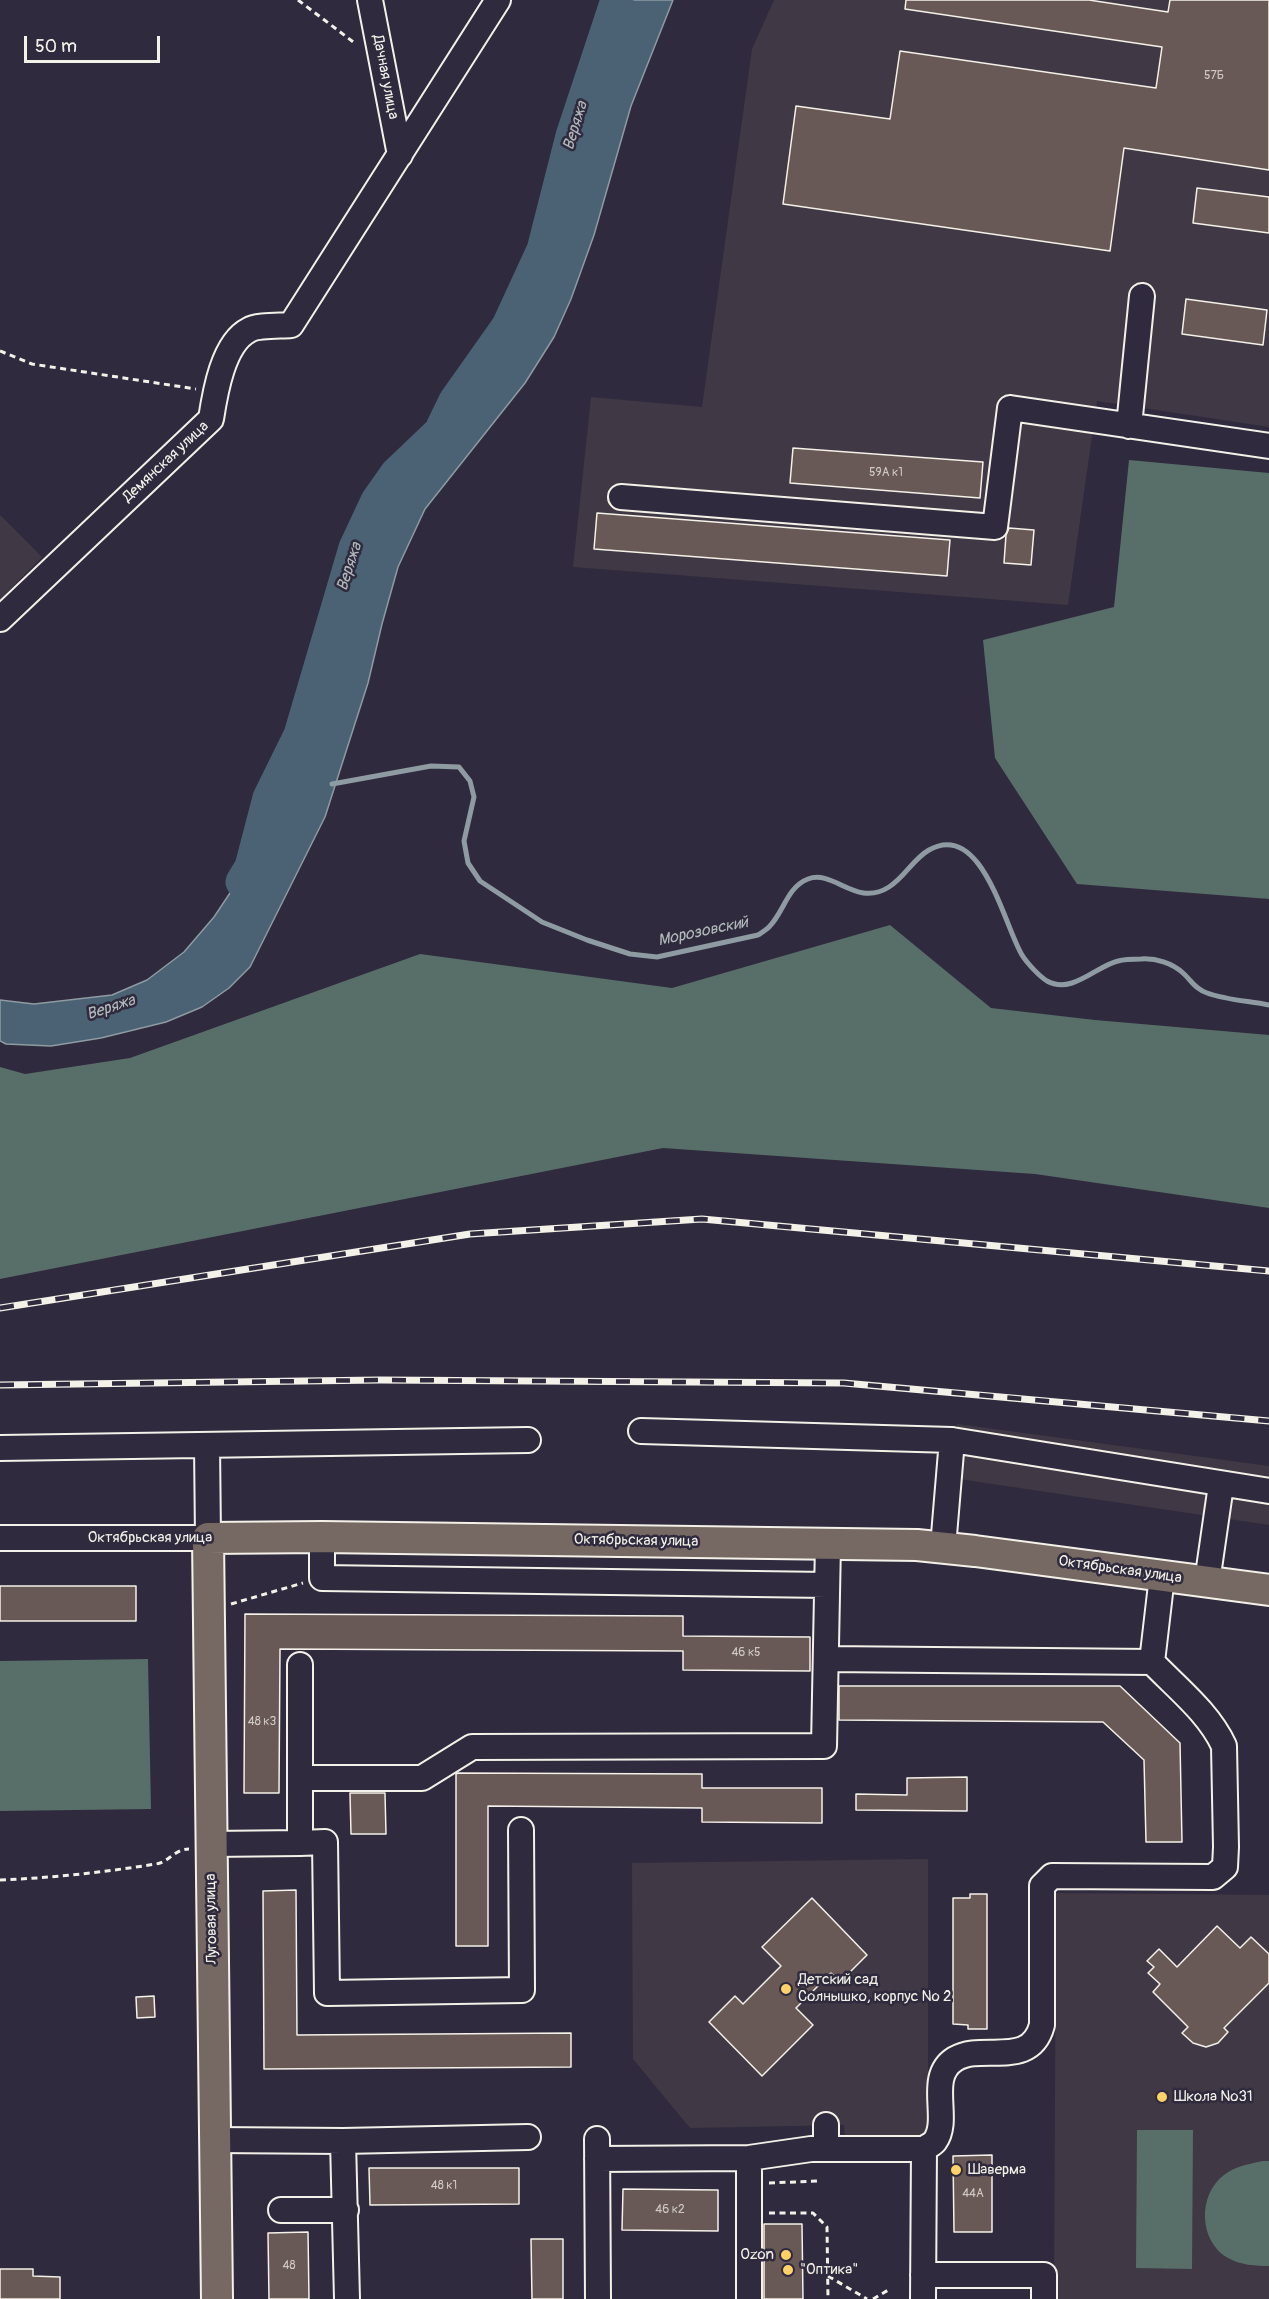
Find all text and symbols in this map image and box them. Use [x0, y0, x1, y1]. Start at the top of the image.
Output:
scale bar [27, 24, 164, 62]
street label: Дачная улица [368, 33, 402, 121]
text: 50 m [35, 35, 77, 58]
house number: 57Б [1204, 69, 1224, 83]
water label: Веряжа [560, 99, 592, 153]
street label: Демянская улица [119, 418, 213, 506]
house number: 59А к1 [869, 466, 903, 480]
water label: Веряжа [333, 540, 367, 594]
water label: Морозовский [656, 913, 750, 951]
water label: Веряжа [84, 991, 138, 1025]
street label: Октябрьская улица [88, 1529, 212, 1547]
street label: Октябрьская улица [574, 1531, 698, 1551]
street label: Октябрьская улица [1057, 1552, 1183, 1588]
house number: 46 к5 [731, 1646, 761, 1660]
house number: 48 к3 [248, 1715, 276, 1729]
street label: Луговая улица [202, 1874, 222, 1964]
place label: Детский сад Солнышко, корпус № 2 [798, 1971, 951, 2006]
marker: Детский сад Солнышко, корпус № 2 [779, 1982, 793, 1996]
place label: Школа №31 [1174, 2088, 1253, 2106]
marker: Школа №31 [1155, 2090, 1169, 2104]
place label: Шаверма [968, 2161, 1026, 2179]
marker: Шаверма [949, 2163, 963, 2177]
house number: 48 к1 [431, 2179, 457, 2193]
house number: 44А [962, 2187, 984, 2201]
house number: 46 к2 [655, 2203, 685, 2217]
place label: Ozon [740, 2246, 774, 2264]
marker: Ozon [779, 2248, 793, 2262]
house number: 48 [282, 2259, 296, 2273]
place label: "Оптика" [800, 2261, 858, 2279]
marker: "Оптика" [781, 2263, 795, 2277]

